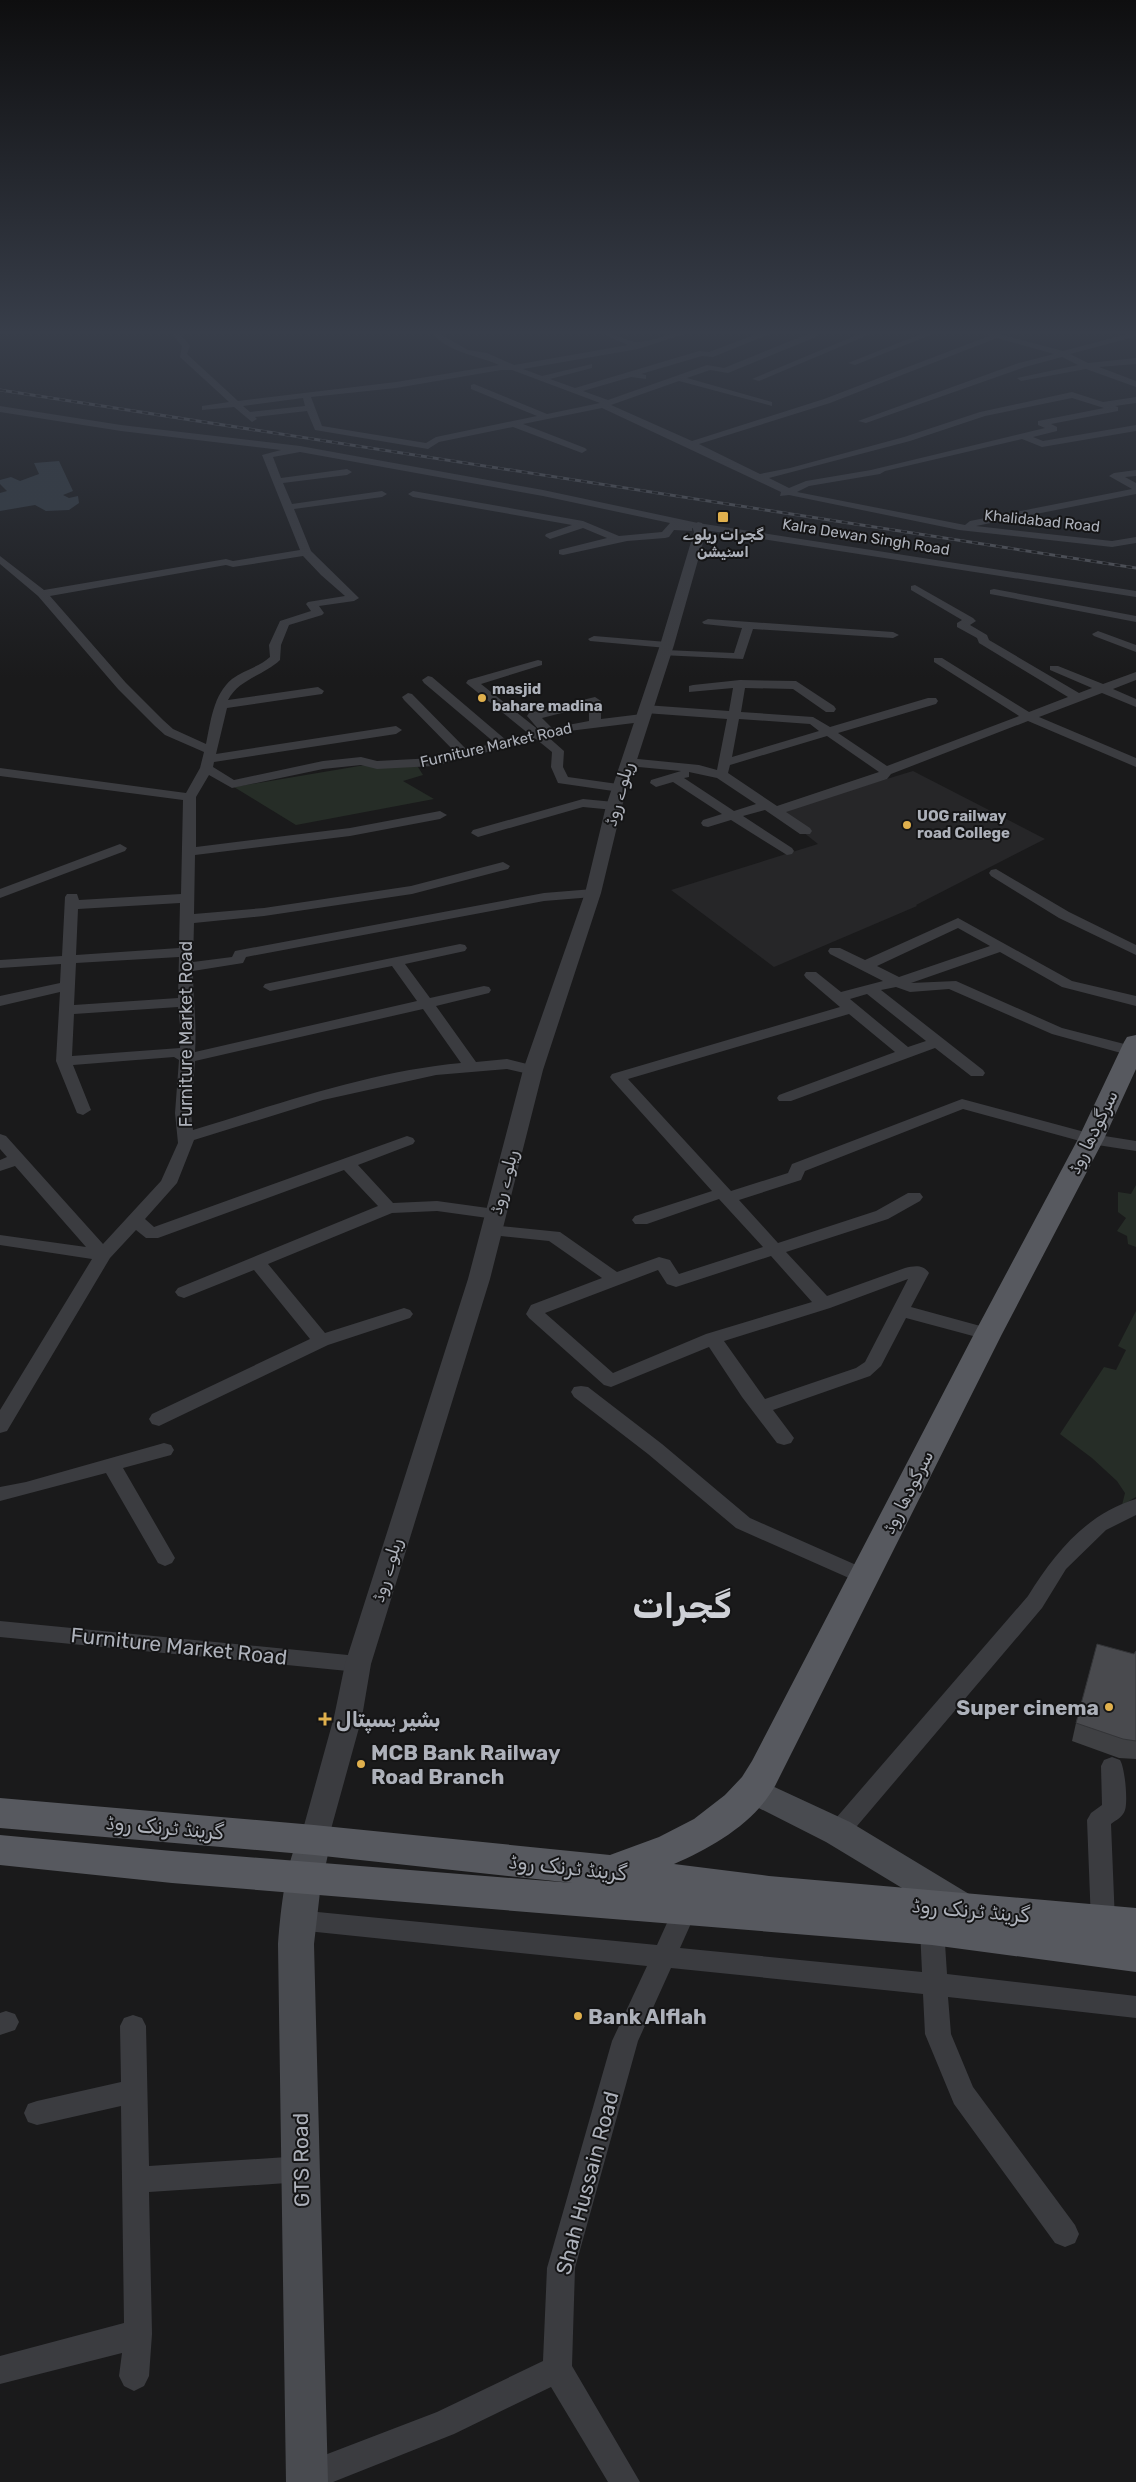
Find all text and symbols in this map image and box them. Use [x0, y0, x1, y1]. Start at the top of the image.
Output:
street label: Khalidabad Road [983, 506, 1101, 536]
marker: گجرات ریلوے اسٹیشن [716, 510, 730, 524]
street label: Kalra Dewan Singh Road [781, 515, 951, 559]
place label: گجرات ریلوے اسٹیشن [682, 526, 764, 561]
place label: masjid bahare madina [492, 680, 603, 715]
marker: masjid bahare madina [476, 692, 488, 704]
street label: Furniture Market Road [418, 719, 574, 771]
street label: ریلوے روڈ [599, 759, 639, 829]
place label: UOG railway road College [917, 807, 1010, 842]
marker: UOG railway road College [901, 819, 913, 831]
street label: Furniture Market Road [175, 941, 197, 1127]
street label: سرگودھا روڈ [1063, 1087, 1123, 1177]
street label: ریلوے روڈ [485, 1147, 523, 1217]
street label: سرگودھا روڈ [878, 1447, 938, 1537]
street label: ریلوے روڈ [367, 1535, 407, 1605]
district label: گجرات [633, 1586, 731, 1627]
street label: Furniture Market Road [70, 1622, 288, 1670]
place label: Super cinema [956, 1695, 1099, 1720]
marker: Super cinema [1103, 1701, 1115, 1713]
place label: بشیر ہسپتال [336, 1707, 441, 1734]
marker: بشیر ہسپتال [318, 1712, 332, 1726]
place label: MCB Bank Railway Road Branch [371, 1740, 561, 1789]
marker: MCB Bank Railway Road Branch [355, 1758, 367, 1770]
street label: گرینڈ ٹرنک روڈ [105, 1809, 226, 1846]
street label: گرینڈ ٹرنک روڈ [508, 1848, 629, 1887]
street label: گرینڈ ٹرنک روڈ [911, 1892, 1032, 1929]
place label: Bank Alflah [588, 2004, 707, 2029]
marker: Bank Alflah [572, 2010, 584, 2022]
street label: Shah Hussain Road [550, 2089, 624, 2277]
street label: GTS Road [288, 2113, 314, 2207]

